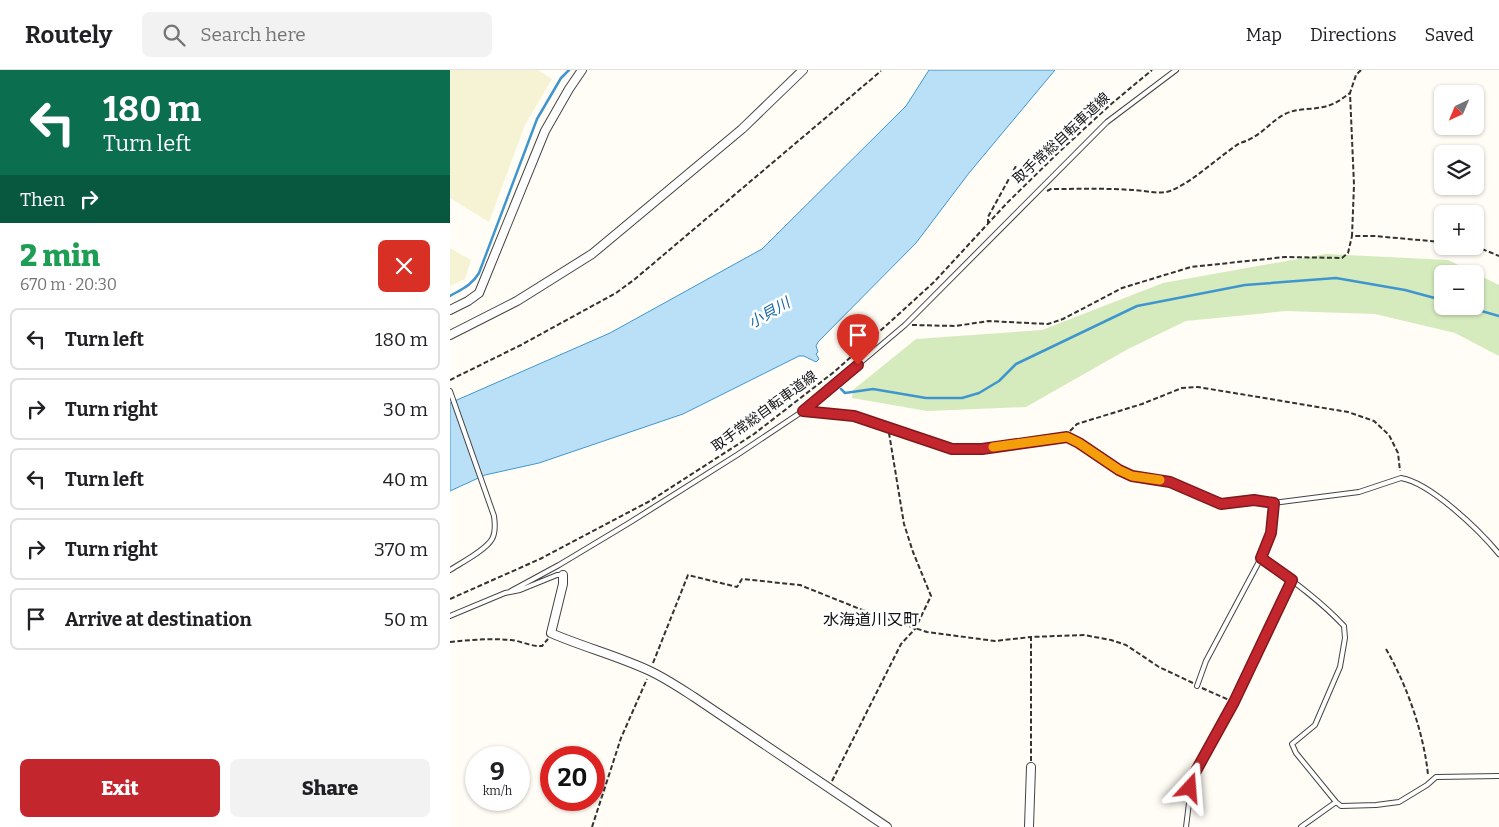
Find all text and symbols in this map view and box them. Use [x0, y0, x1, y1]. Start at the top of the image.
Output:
search box [142, 12, 492, 57]
text: Routely [25, 21, 112, 49]
icon: search [160, 21, 188, 49]
text: Search here [200, 23, 306, 46]
text: Map [1246, 24, 1282, 46]
text: Directions [1310, 24, 1397, 46]
text: Saved [1425, 24, 1474, 46]
north arrow [1434, 85, 1484, 135]
map controls [1434, 85, 1484, 315]
text: 180 m [103, 88, 201, 130]
street label: 取手常総自転車道線 [1009, 89, 1113, 188]
icon: left [20, 90, 85, 155]
text: Turn left [103, 130, 191, 157]
button: layers [1434, 145, 1484, 195]
icon: right [75, 185, 103, 213]
text: Then [20, 188, 65, 211]
button: + [1434, 205, 1484, 255]
text: 2 min [20, 238, 100, 274]
button: close [378, 240, 430, 292]
button: − [1434, 265, 1484, 315]
text: 670 m · 20:30 [20, 275, 117, 294]
water label: 小貝川 [745, 293, 795, 332]
pin [837, 314, 879, 365]
icon: arrive [844, 321, 872, 349]
icon: left [22, 325, 50, 353]
text: Turn left [65, 328, 144, 351]
text: 180 m [375, 328, 428, 351]
street label: 取手常総自転車道線 [708, 367, 820, 455]
icon: right [22, 395, 50, 423]
text: Turn right [65, 398, 158, 421]
text: 30 m [383, 398, 428, 421]
icon: left [22, 465, 50, 493]
text: Turn left [65, 468, 144, 491]
text: 40 m [383, 468, 428, 491]
icon: right [22, 535, 50, 563]
text: Turn right [65, 538, 158, 561]
text: 370 m [374, 538, 428, 561]
icon: arrive [22, 605, 50, 633]
text: Arrive at destination [65, 608, 252, 631]
text: 50 m [384, 608, 428, 631]
district label: 水海道川又町 [823, 610, 919, 629]
speed limit sign: 20 [540, 746, 605, 811]
text: 9 [490, 757, 505, 787]
button: Exit [20, 759, 220, 817]
button: Share [230, 759, 430, 817]
position arrow [1163, 761, 1215, 813]
text: km/h [483, 784, 512, 798]

